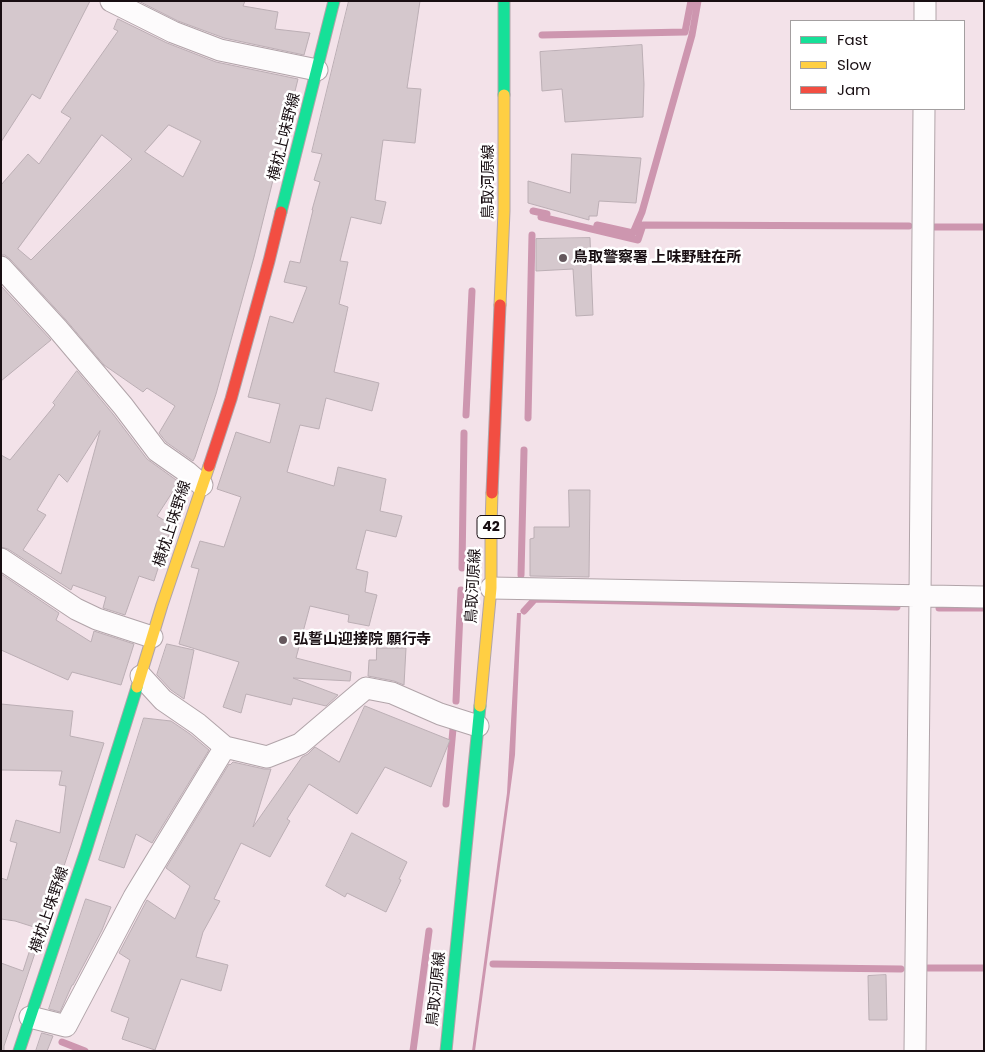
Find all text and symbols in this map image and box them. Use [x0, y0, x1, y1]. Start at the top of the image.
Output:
legend [790, 20, 965, 110]
text: Fast [837, 29, 868, 50]
text: Slow [837, 54, 871, 75]
text: Jam [837, 79, 871, 100]
street label: 横枕上味野線 [265, 91, 305, 183]
street label: 鳥取河原線 [480, 145, 498, 219]
place label: 鳥取警察署 上味野駐在所 [573, 249, 741, 267]
marker: 鳥取警察署 上味野駐在所 [557, 252, 569, 264]
street label: 横枕上味野線 [151, 478, 195, 570]
road number: 42 [477, 516, 505, 538]
street label: 鳥取河原線 [463, 548, 485, 624]
place label: 弘誓山迎接院 願行寺 [293, 631, 431, 649]
marker: 弘誓山迎接院 願行寺 [277, 634, 289, 646]
street label: 横枕上味野線 [27, 865, 73, 955]
street label: 鳥取河原線 [424, 951, 450, 1027]

